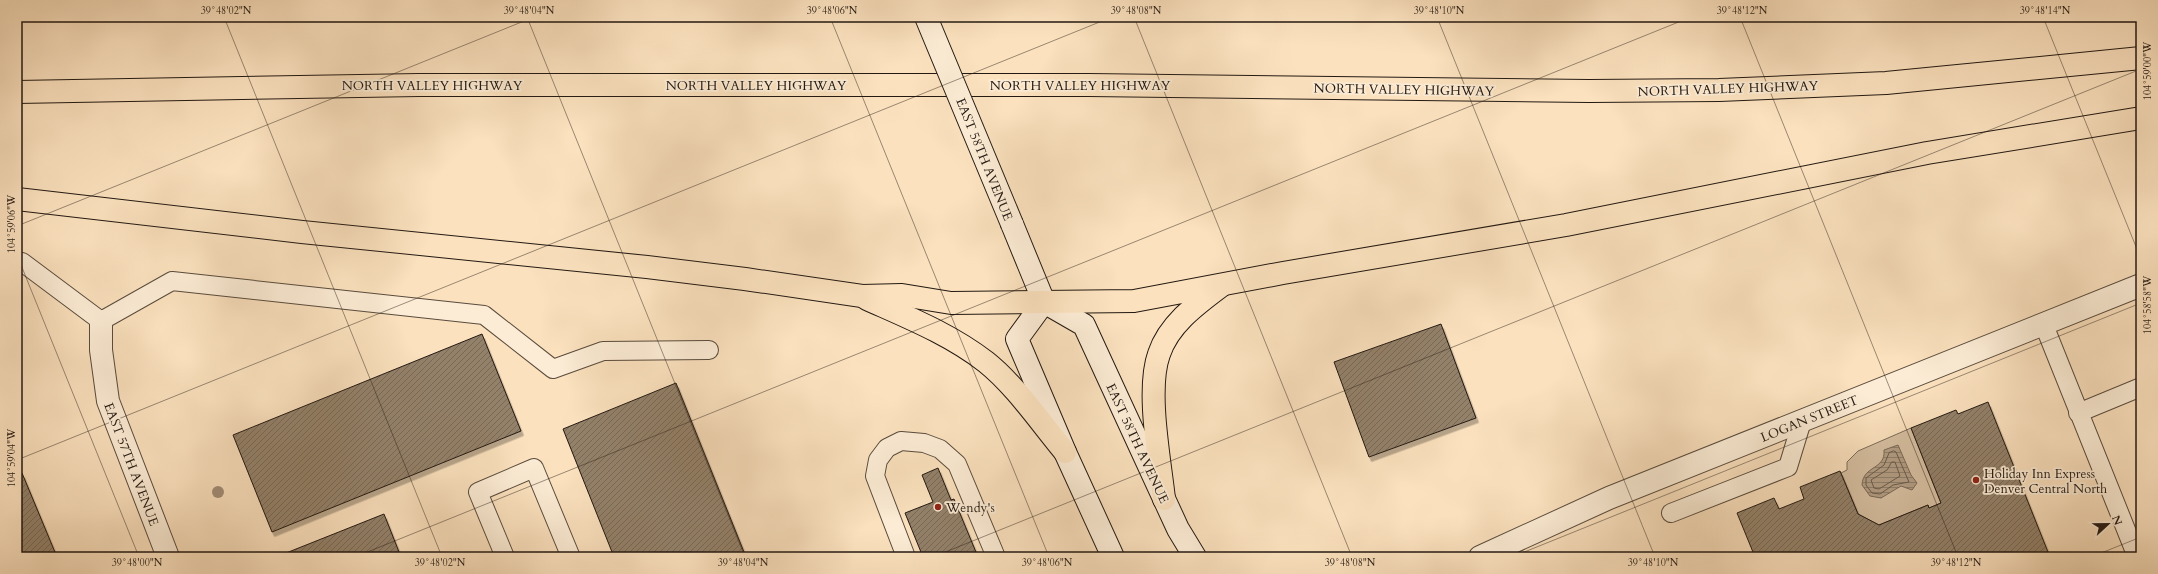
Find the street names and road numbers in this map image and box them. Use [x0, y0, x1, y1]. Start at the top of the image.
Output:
street label: NORTH VALLEY HIGHWAY [342, 77, 523, 95]
street label: NORTH VALLEY HIGHWAY [666, 77, 847, 95]
street label: NORTH VALLEY HIGHWAY [990, 77, 1171, 95]
street label: NORTH VALLEY HIGHWAY [1637, 77, 1819, 101]
street label: NORTH VALLEY HIGHWAY [1313, 79, 1495, 101]
street label: EAST 58TH AVENUE [951, 95, 1017, 223]
street label: EAST 58TH AVENUE [1101, 380, 1173, 506]
street label: LOGAN STREET [1758, 391, 1861, 447]
street label: EAST 57TH AVENUE [99, 400, 163, 529]

